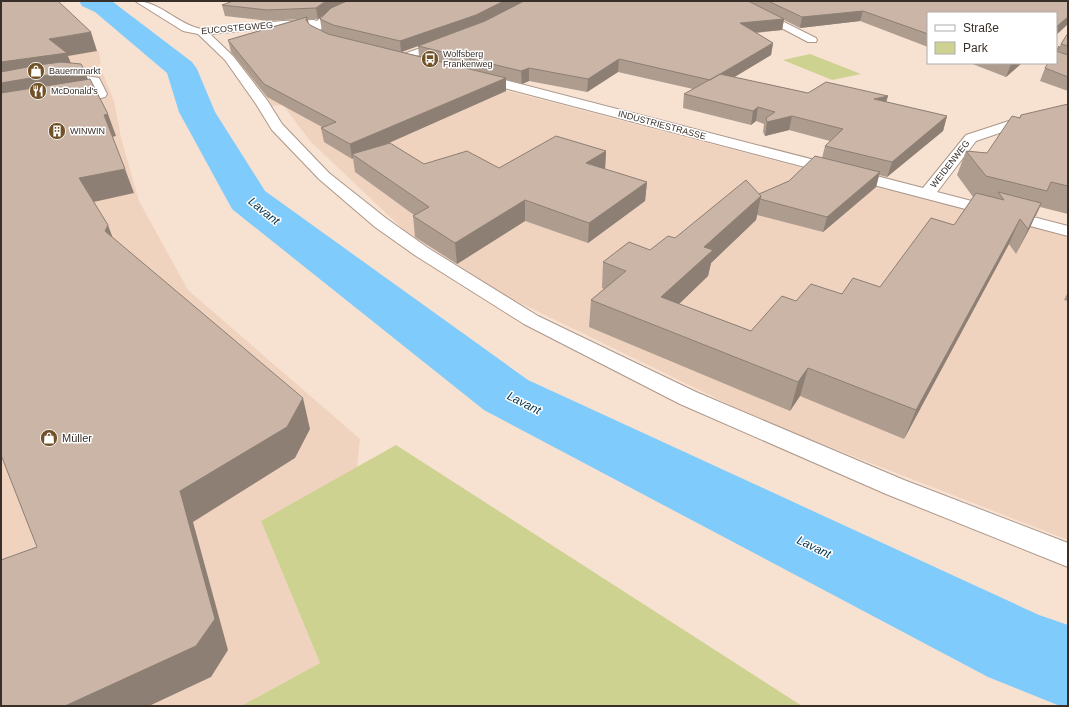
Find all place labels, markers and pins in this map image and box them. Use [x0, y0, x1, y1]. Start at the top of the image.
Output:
bus stop icon: Wolfsberg Frankenweg [420, 49, 440, 69]
place label: Wolfsberg Frankenweg [443, 49, 493, 69]
shop icon: Bauernmarkt [26, 61, 46, 81]
place label: Bauernmarkt [49, 66, 101, 76]
restaurant icon: McDonald's [28, 81, 48, 101]
place label: McDonald's [51, 86, 98, 96]
building icon: WINWIN [47, 121, 67, 141]
place label: WINWIN [70, 126, 105, 136]
shop icon: Müller [39, 428, 59, 448]
place label: Müller [62, 432, 92, 444]

